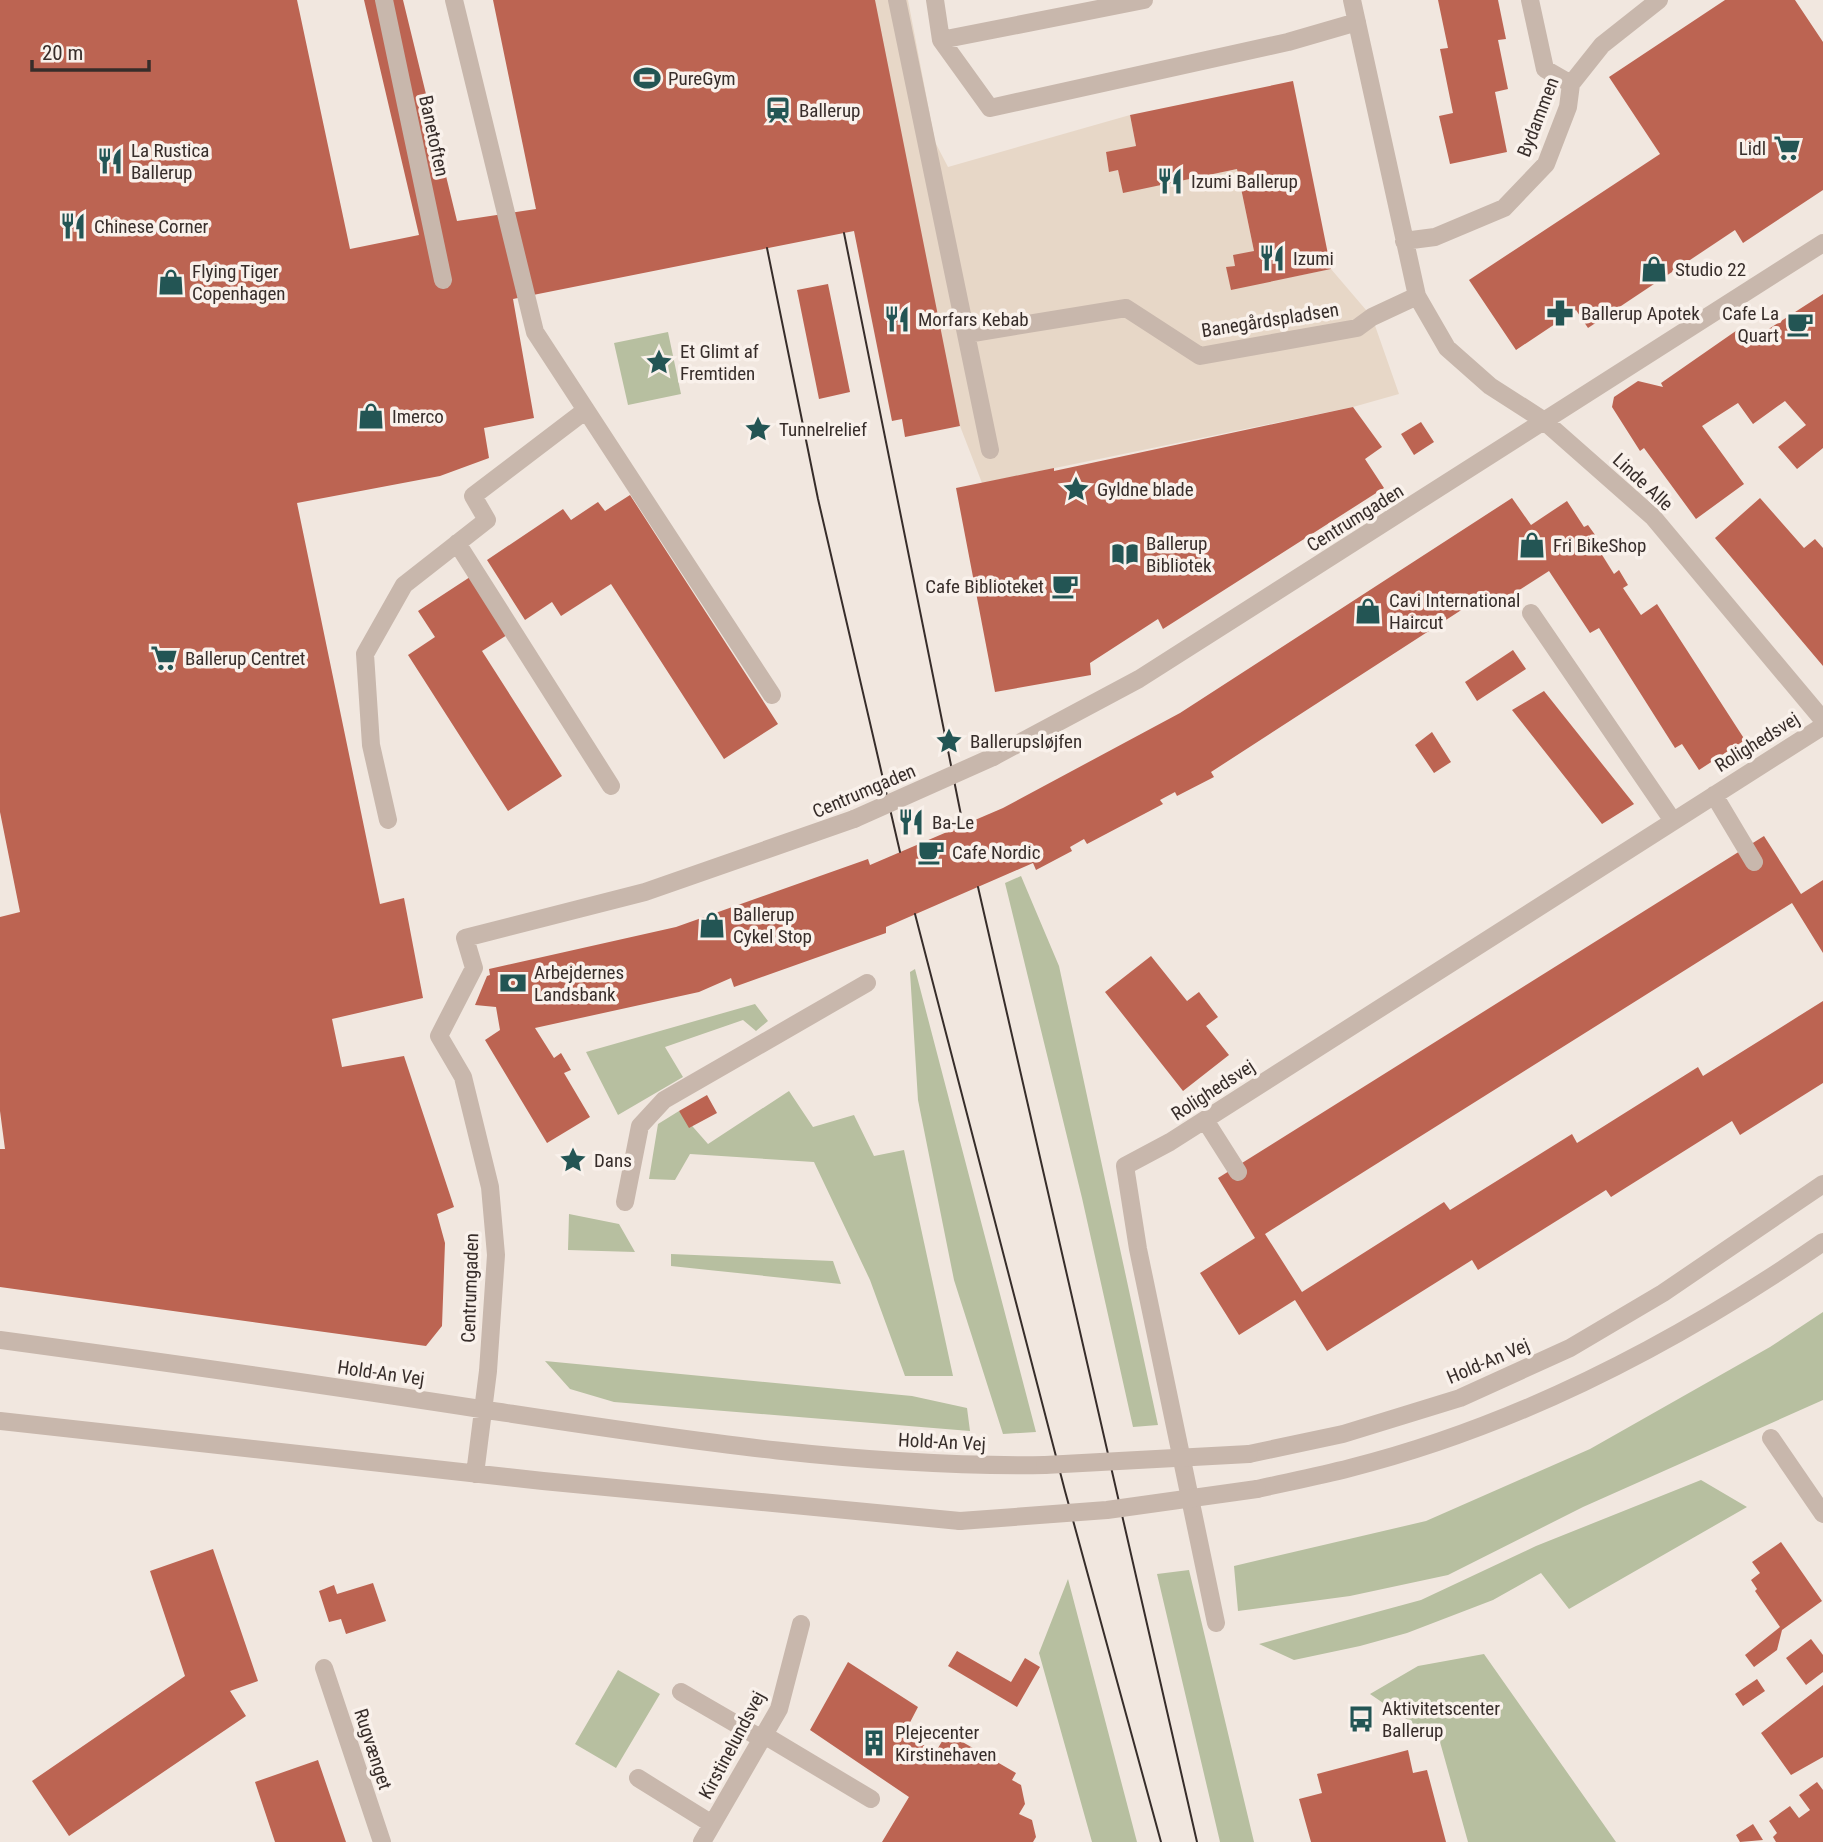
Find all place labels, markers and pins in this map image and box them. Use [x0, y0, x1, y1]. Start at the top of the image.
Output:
sports icon: PureGym [632, 63, 662, 93]
place label: PureGym [668, 67, 736, 90]
station icon: Ballerup [763, 95, 793, 125]
place label: Ballerup [799, 99, 860, 122]
supermarket icon: Lidl [1772, 133, 1802, 163]
place label: Lidl [1739, 137, 1766, 160]
place label: La Rustica Ballerup [131, 139, 209, 184]
restaurant icon: La Rustica Ballerup [95, 146, 125, 176]
restaurant icon: Izumi Ballerup [1155, 166, 1185, 196]
place label: Izumi Ballerup [1191, 170, 1298, 193]
restaurant icon: Chinese Corner [58, 211, 88, 241]
place label: Chinese Corner [94, 215, 209, 238]
restaurant icon: Izumi [1257, 243, 1287, 273]
place label: Izumi [1293, 247, 1334, 270]
shop icon: Studio 22 [1639, 254, 1669, 284]
place label: Studio 22 [1675, 258, 1746, 281]
place label: Flying Tiger Copenhagen [192, 260, 286, 305]
shop icon: Flying Tiger Copenhagen [156, 267, 186, 297]
pharmacy icon: Ballerup Apotek [1545, 298, 1575, 328]
place label: Ballerup Apotek [1581, 302, 1700, 325]
place label: Cafe La Quart [1722, 302, 1779, 347]
restaurant icon: Morfars Kebab [882, 304, 912, 334]
place label: Morfars Kebab [918, 308, 1029, 331]
cafe icon: Cafe La Quart [1785, 309, 1815, 339]
place label: Et Glimt af Fremtiden [680, 340, 759, 385]
place icon: Et Glimt af Fremtiden [644, 347, 674, 377]
shop icon: Imerco [356, 401, 386, 431]
place label: Imerco [392, 405, 444, 428]
place icon: Tunnelrelief [743, 414, 773, 444]
place label: Tunnelrelief [779, 418, 867, 441]
place icon: Gyldne blade [1061, 474, 1091, 504]
place label: Gyldne blade [1097, 478, 1194, 501]
shop icon: Fri BikeShop [1517, 530, 1547, 560]
place label: Ballerup Bibliotek [1146, 532, 1212, 577]
place label: Fri BikeShop [1553, 534, 1646, 557]
library icon: Ballerup Bibliotek [1110, 539, 1140, 569]
cafe icon: Cafe Biblioteket [1050, 571, 1080, 601]
place label: Cafe Biblioteket [925, 575, 1044, 598]
place label: Cavi International Haircut [1389, 589, 1520, 634]
shop icon: Cavi International Haircut [1353, 596, 1383, 626]
supermarket icon: Ballerup Centret [149, 643, 179, 673]
place label: Ballerup Centret [185, 647, 305, 670]
place icon: Ballerupsløjfen [934, 726, 964, 756]
place label: Ballerupsløjfen [970, 730, 1082, 753]
restaurant icon: Ba-Le [896, 807, 926, 837]
place label: Ba-Le [932, 811, 974, 834]
cafe icon: Cafe Nordic [916, 837, 946, 867]
place label: Cafe Nordic [952, 841, 1041, 864]
place label: Ballerup Cykel Stop [733, 903, 812, 948]
shop icon: Ballerup Cykel Stop [697, 910, 727, 940]
place label: Arbejdernes Landsbank [534, 961, 624, 1006]
bank icon: Arbejdernes Landsbank [498, 968, 528, 998]
place icon: Dans [558, 1145, 588, 1175]
place label: Dans [594, 1149, 632, 1172]
place label: Aktivitetscenter Ballerup [1382, 1697, 1500, 1742]
bus stop icon: Aktivitetscenter Ballerup [1346, 1704, 1376, 1734]
place label: Plejecenter Kirstinehaven [895, 1721, 997, 1766]
building icon: Plejecenter Kirstinehaven [859, 1728, 889, 1758]

